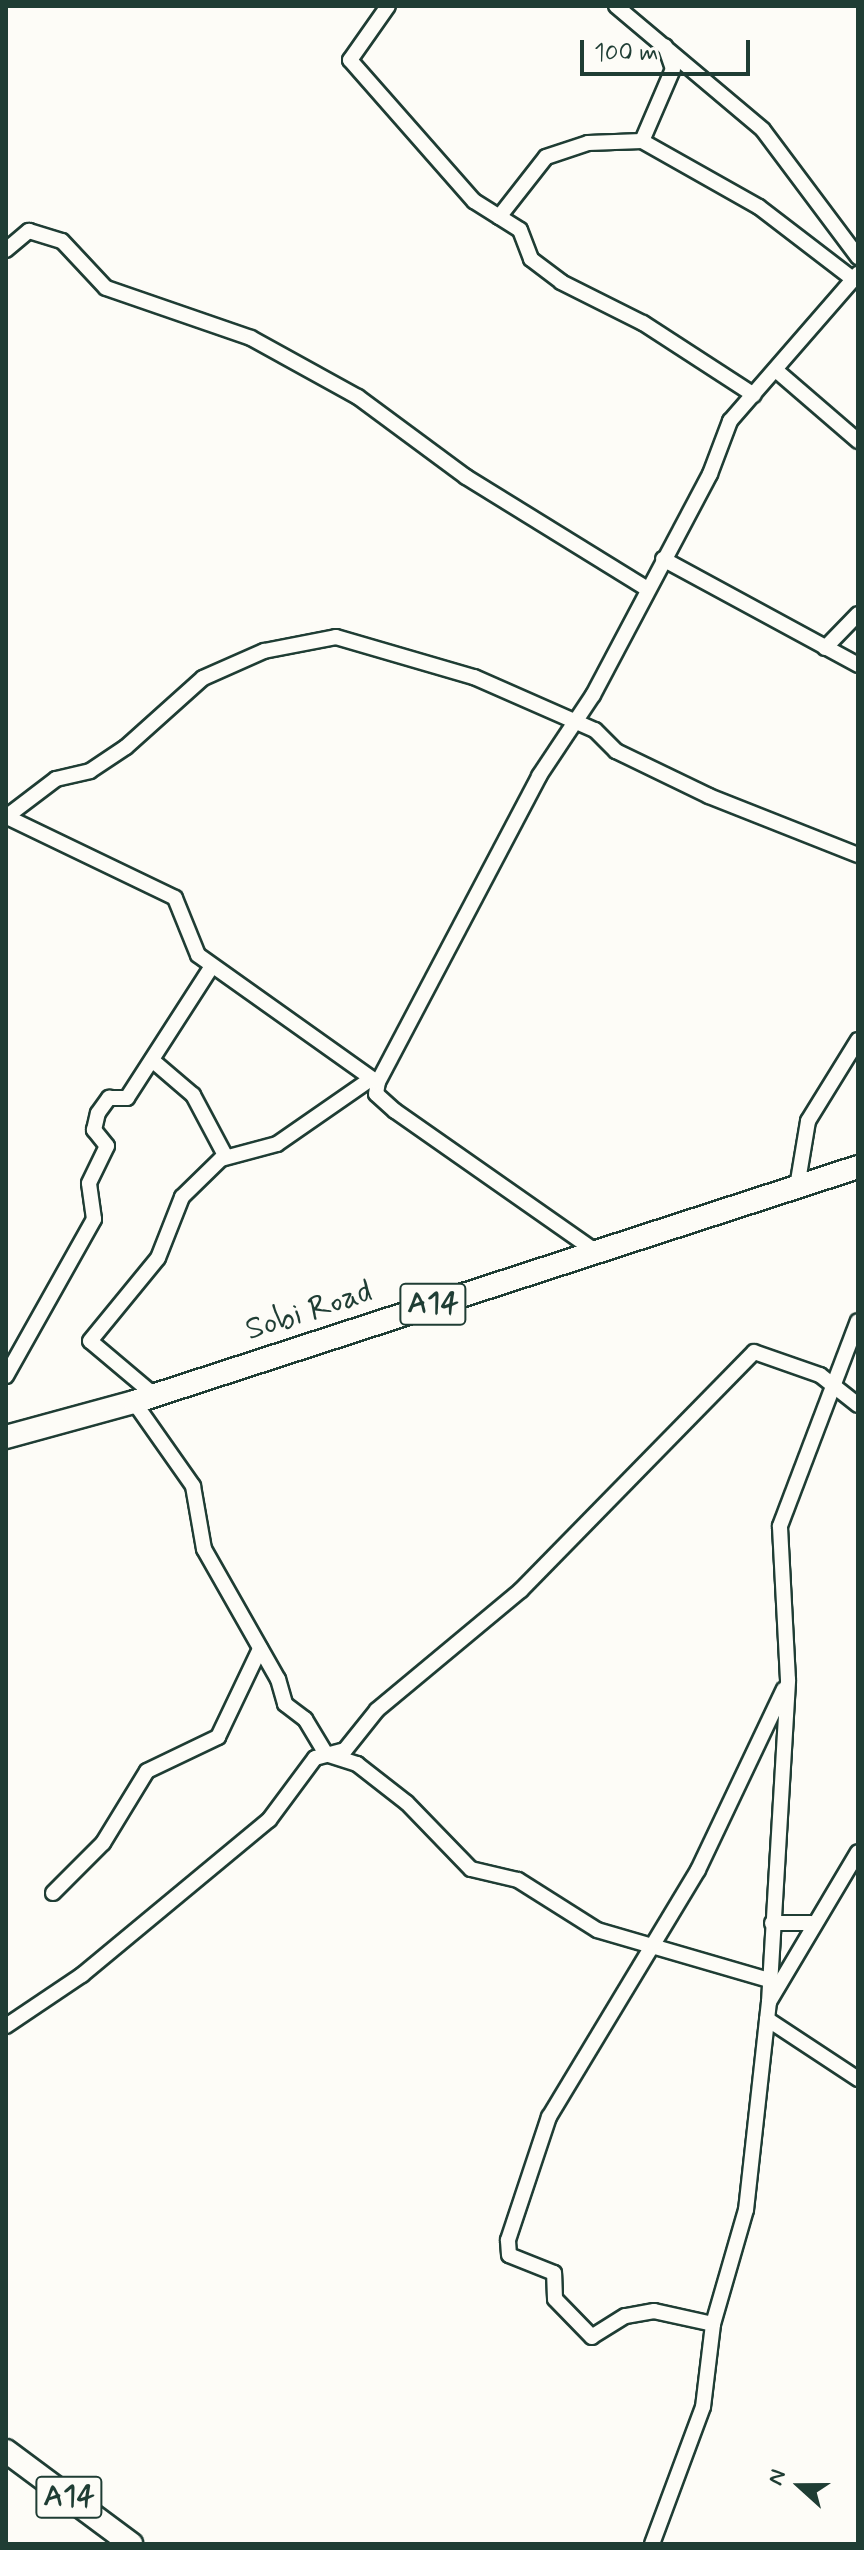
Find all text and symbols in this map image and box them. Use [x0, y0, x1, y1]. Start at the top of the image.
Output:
scale bar [584, 24, 754, 74]
text: 100 m [594, 38, 658, 69]
street label: Sobi Road [241, 1273, 377, 1349]
road number: A14 [399, 1278, 467, 1330]
north arrow [760, 2446, 840, 2526]
text: N [762, 2466, 793, 2489]
road number: A14 [35, 2471, 103, 2523]

